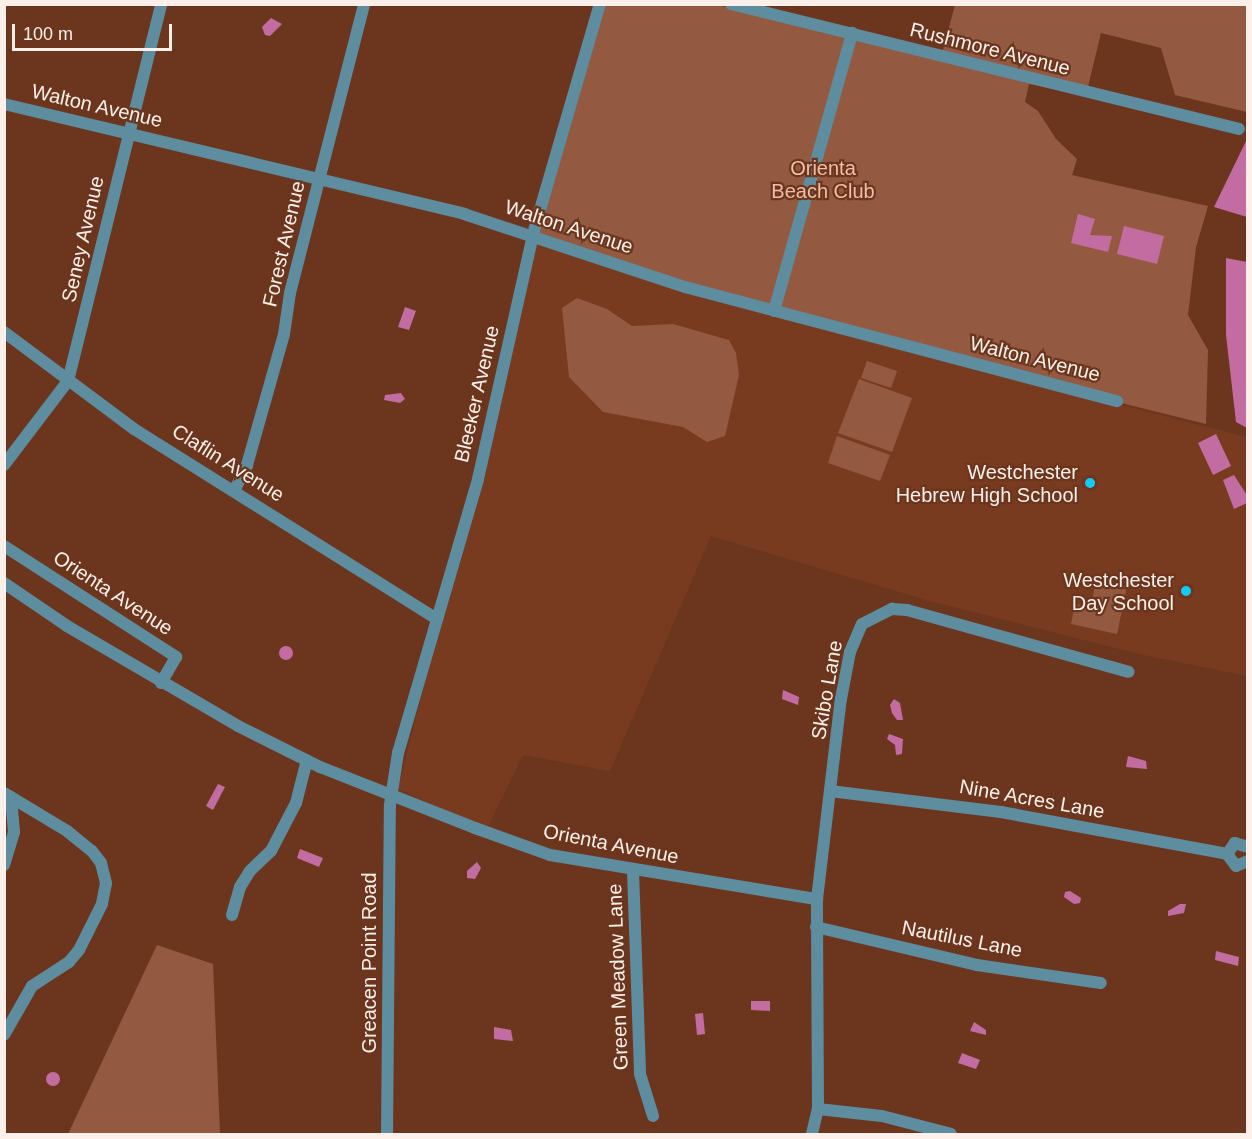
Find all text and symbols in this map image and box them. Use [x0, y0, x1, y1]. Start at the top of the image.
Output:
scale bar [15, 12, 176, 50]
street label: Rushmore Avenue [907, 17, 1073, 81]
text: 100 m [23, 24, 73, 44]
street label: Walton Avenue [29, 79, 165, 133]
park label: Orienta Beach Club [771, 157, 875, 204]
street label: Seney Avenue [57, 173, 109, 305]
street label: Forest Avenue [258, 178, 310, 310]
street label: Walton Avenue [501, 195, 637, 259]
street label: Bleeker Avenue [449, 323, 505, 465]
street label: Walton Avenue [967, 331, 1103, 387]
street label: Claflin Avenue [167, 419, 289, 507]
place label: Westchester Hebrew High School [896, 460, 1078, 507]
marker: Westchester Hebrew High School [1083, 476, 1097, 490]
street label: Orienta Avenue [48, 545, 178, 641]
place label: Westchester Day School [1063, 568, 1174, 615]
marker: Westchester Day School [1179, 584, 1193, 598]
street label: Skibo Lane [806, 639, 848, 741]
street label: Nine Acres Lane [957, 774, 1107, 824]
street label: Orienta Avenue [541, 819, 681, 869]
street label: Greacen Point Road [357, 872, 381, 1054]
street label: Green Meadow Lane [603, 883, 633, 1071]
street label: Nautilus Lane [900, 916, 1024, 962]

